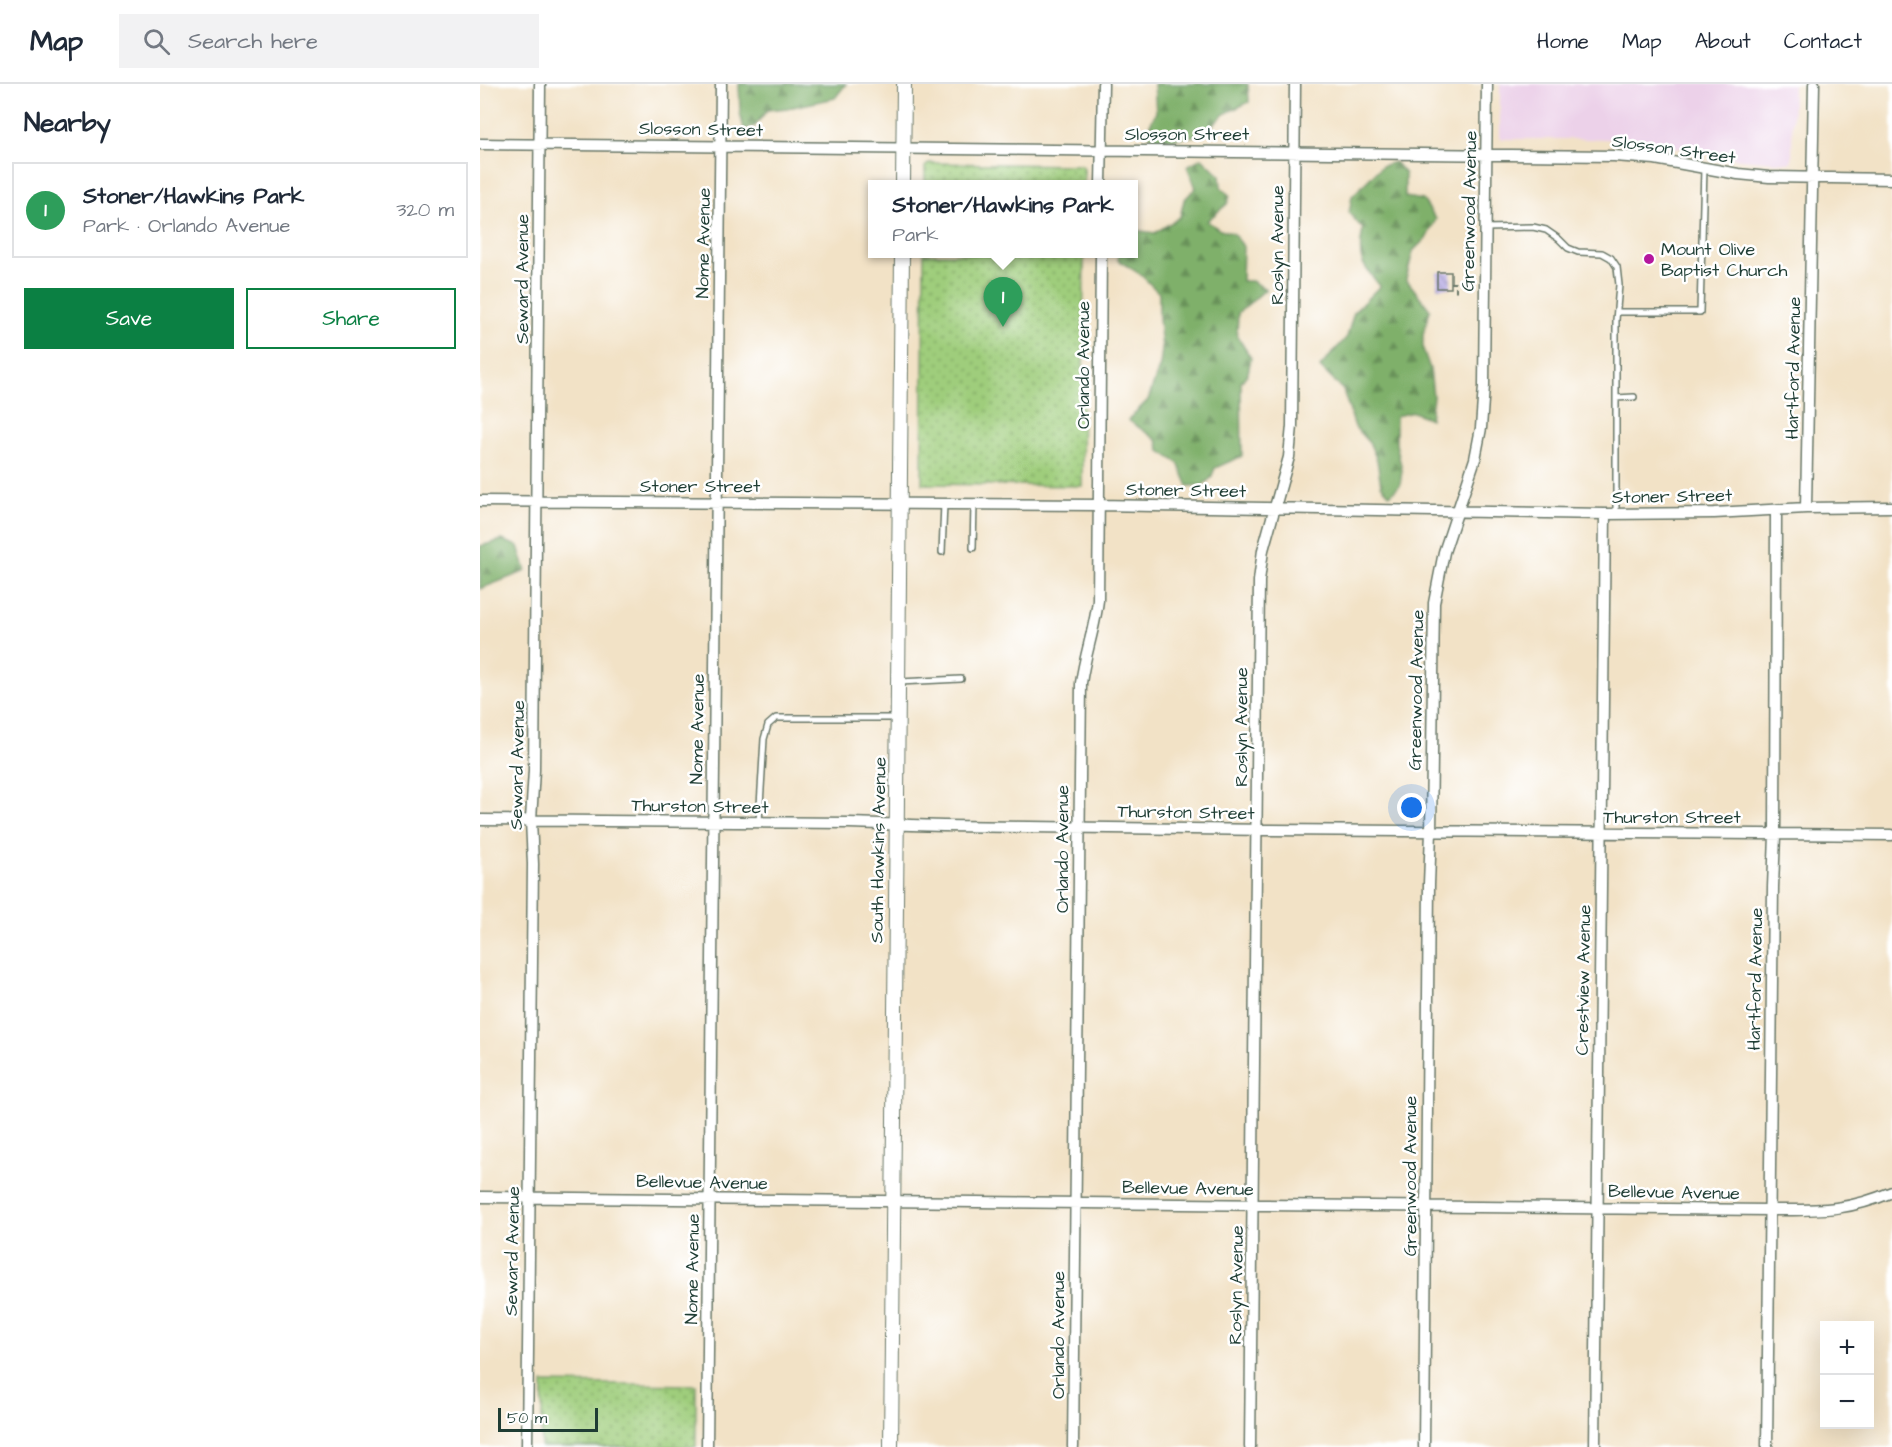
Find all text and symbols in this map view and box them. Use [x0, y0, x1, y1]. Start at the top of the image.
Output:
search box [119, 14, 539, 68]
text: Map [30, 22, 83, 61]
icon: search [140, 25, 173, 58]
text: Search here [188, 26, 318, 57]
text: Home [1537, 27, 1589, 56]
text: Map [1622, 27, 1662, 56]
text: About [1695, 27, 1751, 56]
text: Contact [1784, 27, 1862, 56]
text: Nearby [24, 105, 111, 141]
street label: Slosson Street [639, 116, 764, 143]
street label: Slosson Street [1125, 122, 1250, 147]
street label: Slosson Street [1611, 128, 1738, 171]
street label: Greenwood Avenue [1456, 130, 1483, 292]
popup [868, 180, 1138, 258]
text: Stoner/Hawkins Park [83, 181, 304, 212]
street label: Roslyn Avenue [1265, 185, 1291, 305]
street label: Nome Avenue [690, 187, 717, 299]
text: Stoner/Hawkins Park [892, 190, 1114, 221]
text: 1 [44, 196, 47, 224]
text: 320 m [396, 196, 454, 224]
text: Park · Orlando Avenue [83, 212, 290, 240]
street label: Seward Avenue [510, 214, 535, 344]
text: Park [892, 221, 939, 249]
place label: Mount Olive Baptist Church [1661, 237, 1788, 283]
marker: Mount Olive Baptist Church [1642, 252, 1656, 266]
pin: 1 [984, 278, 1022, 327]
button: Save [24, 288, 234, 349]
button: Share [246, 288, 456, 349]
street label: Hartford Avenue [1780, 296, 1807, 440]
street label: Orlando Avenue [1071, 301, 1096, 429]
street label: Stoner Street [640, 474, 761, 499]
street label: Stoner Street [1126, 477, 1247, 504]
street label: Stoner Street [1612, 483, 1733, 510]
street label: Greenwood Avenue [1403, 609, 1430, 771]
street label: Roslyn Avenue [1229, 667, 1255, 787]
street label: Nome Avenue [684, 673, 711, 785]
street label: Seward Avenue [504, 700, 531, 830]
street label: South Hawkins Avenue [864, 756, 893, 943]
street label: Orlando Avenue [1050, 785, 1075, 913]
street label: Thurston Street [631, 793, 770, 820]
your location [1397, 793, 1426, 822]
street label: Thurston Street [1117, 799, 1256, 826]
street label: Thurston Street [1603, 805, 1741, 830]
street label: Crestview Avenue [1570, 904, 1597, 1056]
street label: Hartford Avenue [1742, 907, 1769, 1051]
street label: Greenwood Avenue [1398, 1095, 1423, 1256]
street label: Bellevue Avenue [636, 1169, 768, 1196]
street label: Bellevue Avenue [1122, 1175, 1254, 1202]
street label: Bellevue Avenue [1608, 1179, 1740, 1206]
street label: Seward Avenue [499, 1186, 526, 1316]
street label: Nome Avenue [679, 1213, 706, 1325]
street label: Roslyn Avenue [1223, 1225, 1251, 1345]
street label: Orlando Avenue [1046, 1271, 1071, 1399]
map controls [1820, 1321, 1874, 1429]
button: + [1820, 1321, 1874, 1375]
button: − [1820, 1375, 1874, 1429]
scale bar [498, 1405, 598, 1432]
text: 50 m [507, 1407, 547, 1429]

